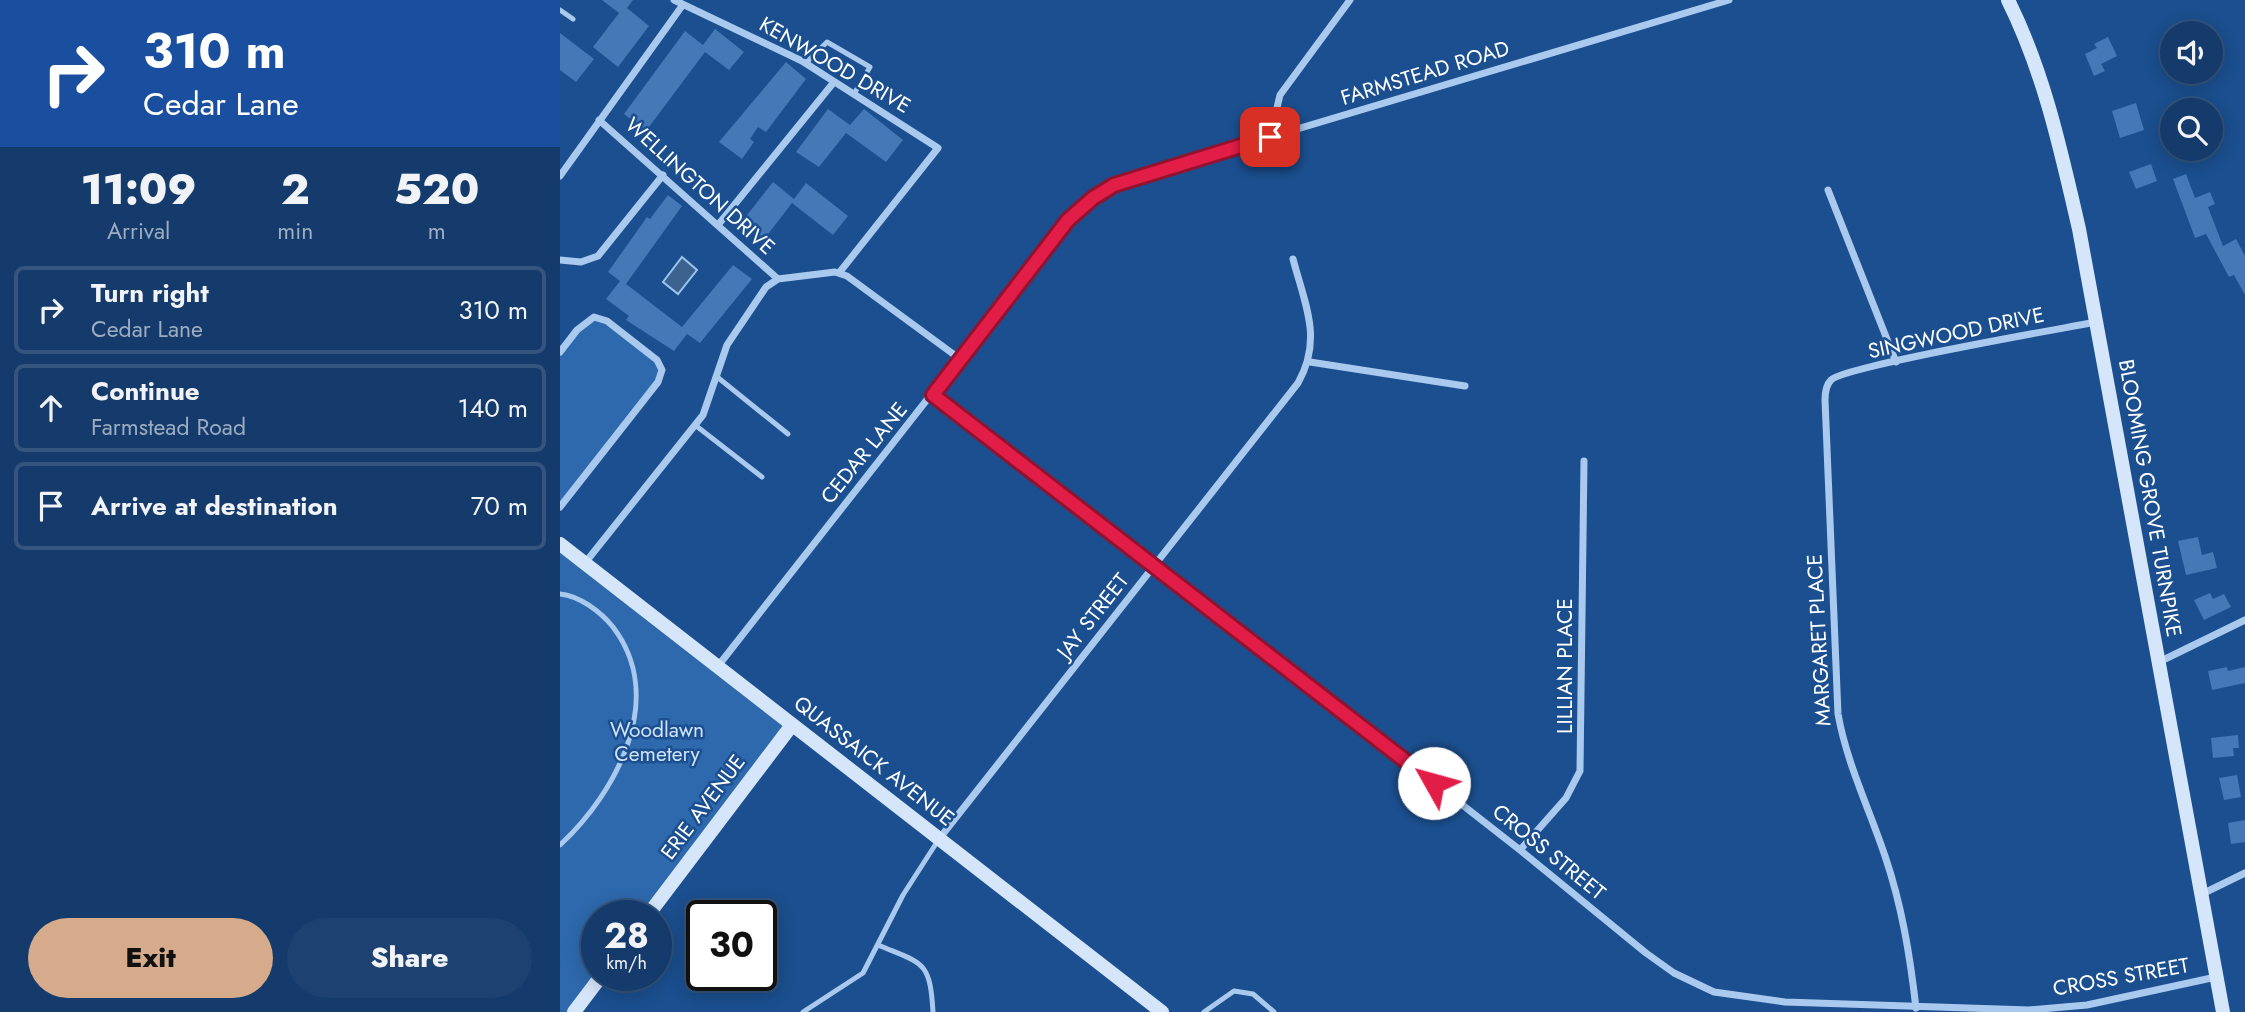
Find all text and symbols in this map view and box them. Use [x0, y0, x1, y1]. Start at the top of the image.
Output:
street label: KENWOOD DRIVE [754, 9, 916, 121]
text: 310 m [143, 16, 286, 86]
map controls [2160, 21, 2223, 161]
button: sound [2160, 21, 2223, 84]
icon: right [28, 28, 119, 119]
street label: FARMSTEAD ROAD [1337, 33, 1513, 113]
text: Cedar Lane [143, 81, 299, 127]
button: search [2160, 98, 2223, 161]
pin [1240, 107, 1300, 167]
street label: WELLINGTON DRIVE [618, 110, 782, 262]
icon: arrive [1251, 118, 1289, 156]
text: 11:09 [81, 159, 197, 220]
text: 2 [281, 159, 310, 220]
text: 520 [394, 159, 479, 220]
text: Arrival [107, 214, 170, 248]
text: min [277, 214, 313, 248]
text: m [428, 214, 446, 248]
text: Turn right [91, 274, 209, 312]
icon: right [32, 291, 70, 329]
text: 310 m [458, 291, 528, 329]
street label: SINGWOOD DRIVE [1865, 300, 2047, 366]
text: Cedar Lane [91, 312, 203, 346]
street label: BLOOMING GROVE TURNPIKE [2111, 357, 2189, 639]
text: Continue [91, 372, 200, 410]
icon: ahead [32, 389, 70, 427]
text: 140 m [457, 389, 528, 427]
street label: CEDAR LANE [814, 396, 914, 510]
text: Farmstead Road [91, 410, 246, 444]
icon: arrive [32, 487, 70, 525]
text: Arrive at destination [91, 487, 338, 525]
text: 70 m [471, 487, 528, 525]
street label: MARGARET PLACE [1800, 553, 1838, 727]
street label: JAY STREET [1048, 567, 1136, 668]
street label: LILLIAN PLACE [1550, 598, 1580, 734]
street label: QUASSAICK AVENUE [787, 689, 961, 833]
park label: Woodlawn Cemetery [610, 715, 704, 769]
position arrow [1397, 746, 1471, 820]
street label: ERIE AVENUE [654, 748, 752, 866]
street label: CROSS STREET [1486, 797, 1612, 907]
speed limit sign: 30 [686, 900, 777, 991]
text: 28 [604, 911, 649, 961]
button: Exit [28, 918, 273, 998]
button: Share [287, 918, 532, 998]
text: km/h [606, 950, 647, 976]
street label: CROSS STREET [2050, 950, 2192, 1004]

